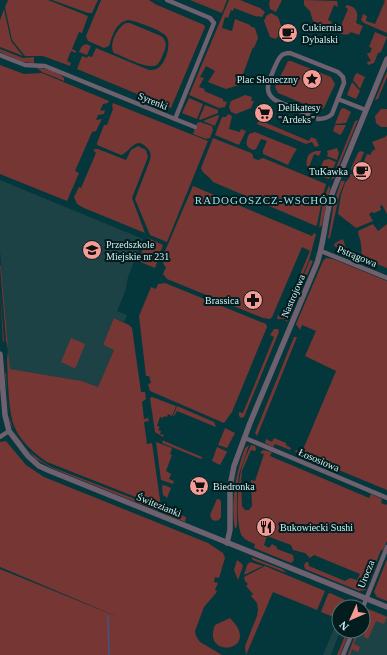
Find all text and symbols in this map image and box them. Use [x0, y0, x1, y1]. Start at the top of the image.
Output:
cafe icon: Cukiernia Dybalski [277, 22, 299, 44]
place label: Cukiernia Dybalski [302, 22, 342, 45]
place icon: Plac Słoneczny [301, 68, 323, 90]
place label: Plac Słoneczny [237, 74, 298, 85]
street label: Syrenki [137, 90, 170, 112]
supermarket icon: Delikatesy "Ardeks" [253, 102, 275, 124]
place label: Delikatesy "Ardeks" [278, 102, 321, 125]
cafe icon: TuKawka [351, 160, 373, 182]
place label: TuKawka [309, 166, 349, 177]
district label: RADOGOSZCZ-WSCHÓD [195, 194, 337, 206]
school or university icon: Przedszkole Miejskie nr 231 [81, 239, 103, 261]
place label: Przedszkole Miejskie nr 231 [106, 239, 169, 262]
street label: Pstrągowa [336, 243, 379, 269]
street label: Nastrojowa [279, 272, 307, 319]
pharmacy icon: Brassica [242, 289, 264, 311]
place label: Brassica [205, 295, 240, 306]
street label: Łososiowa [297, 446, 342, 474]
supermarket icon: Biedronka [188, 475, 210, 497]
place label: Biedronka [213, 481, 255, 492]
street label: Świtezianki [135, 491, 183, 519]
restaurant icon: Bukowiecki Sushi [255, 516, 277, 538]
place label: Bukowiecki Sushi [280, 522, 353, 533]
street label: Urocza [355, 558, 377, 589]
north arrow [331, 599, 371, 639]
text: N [337, 619, 351, 633]

